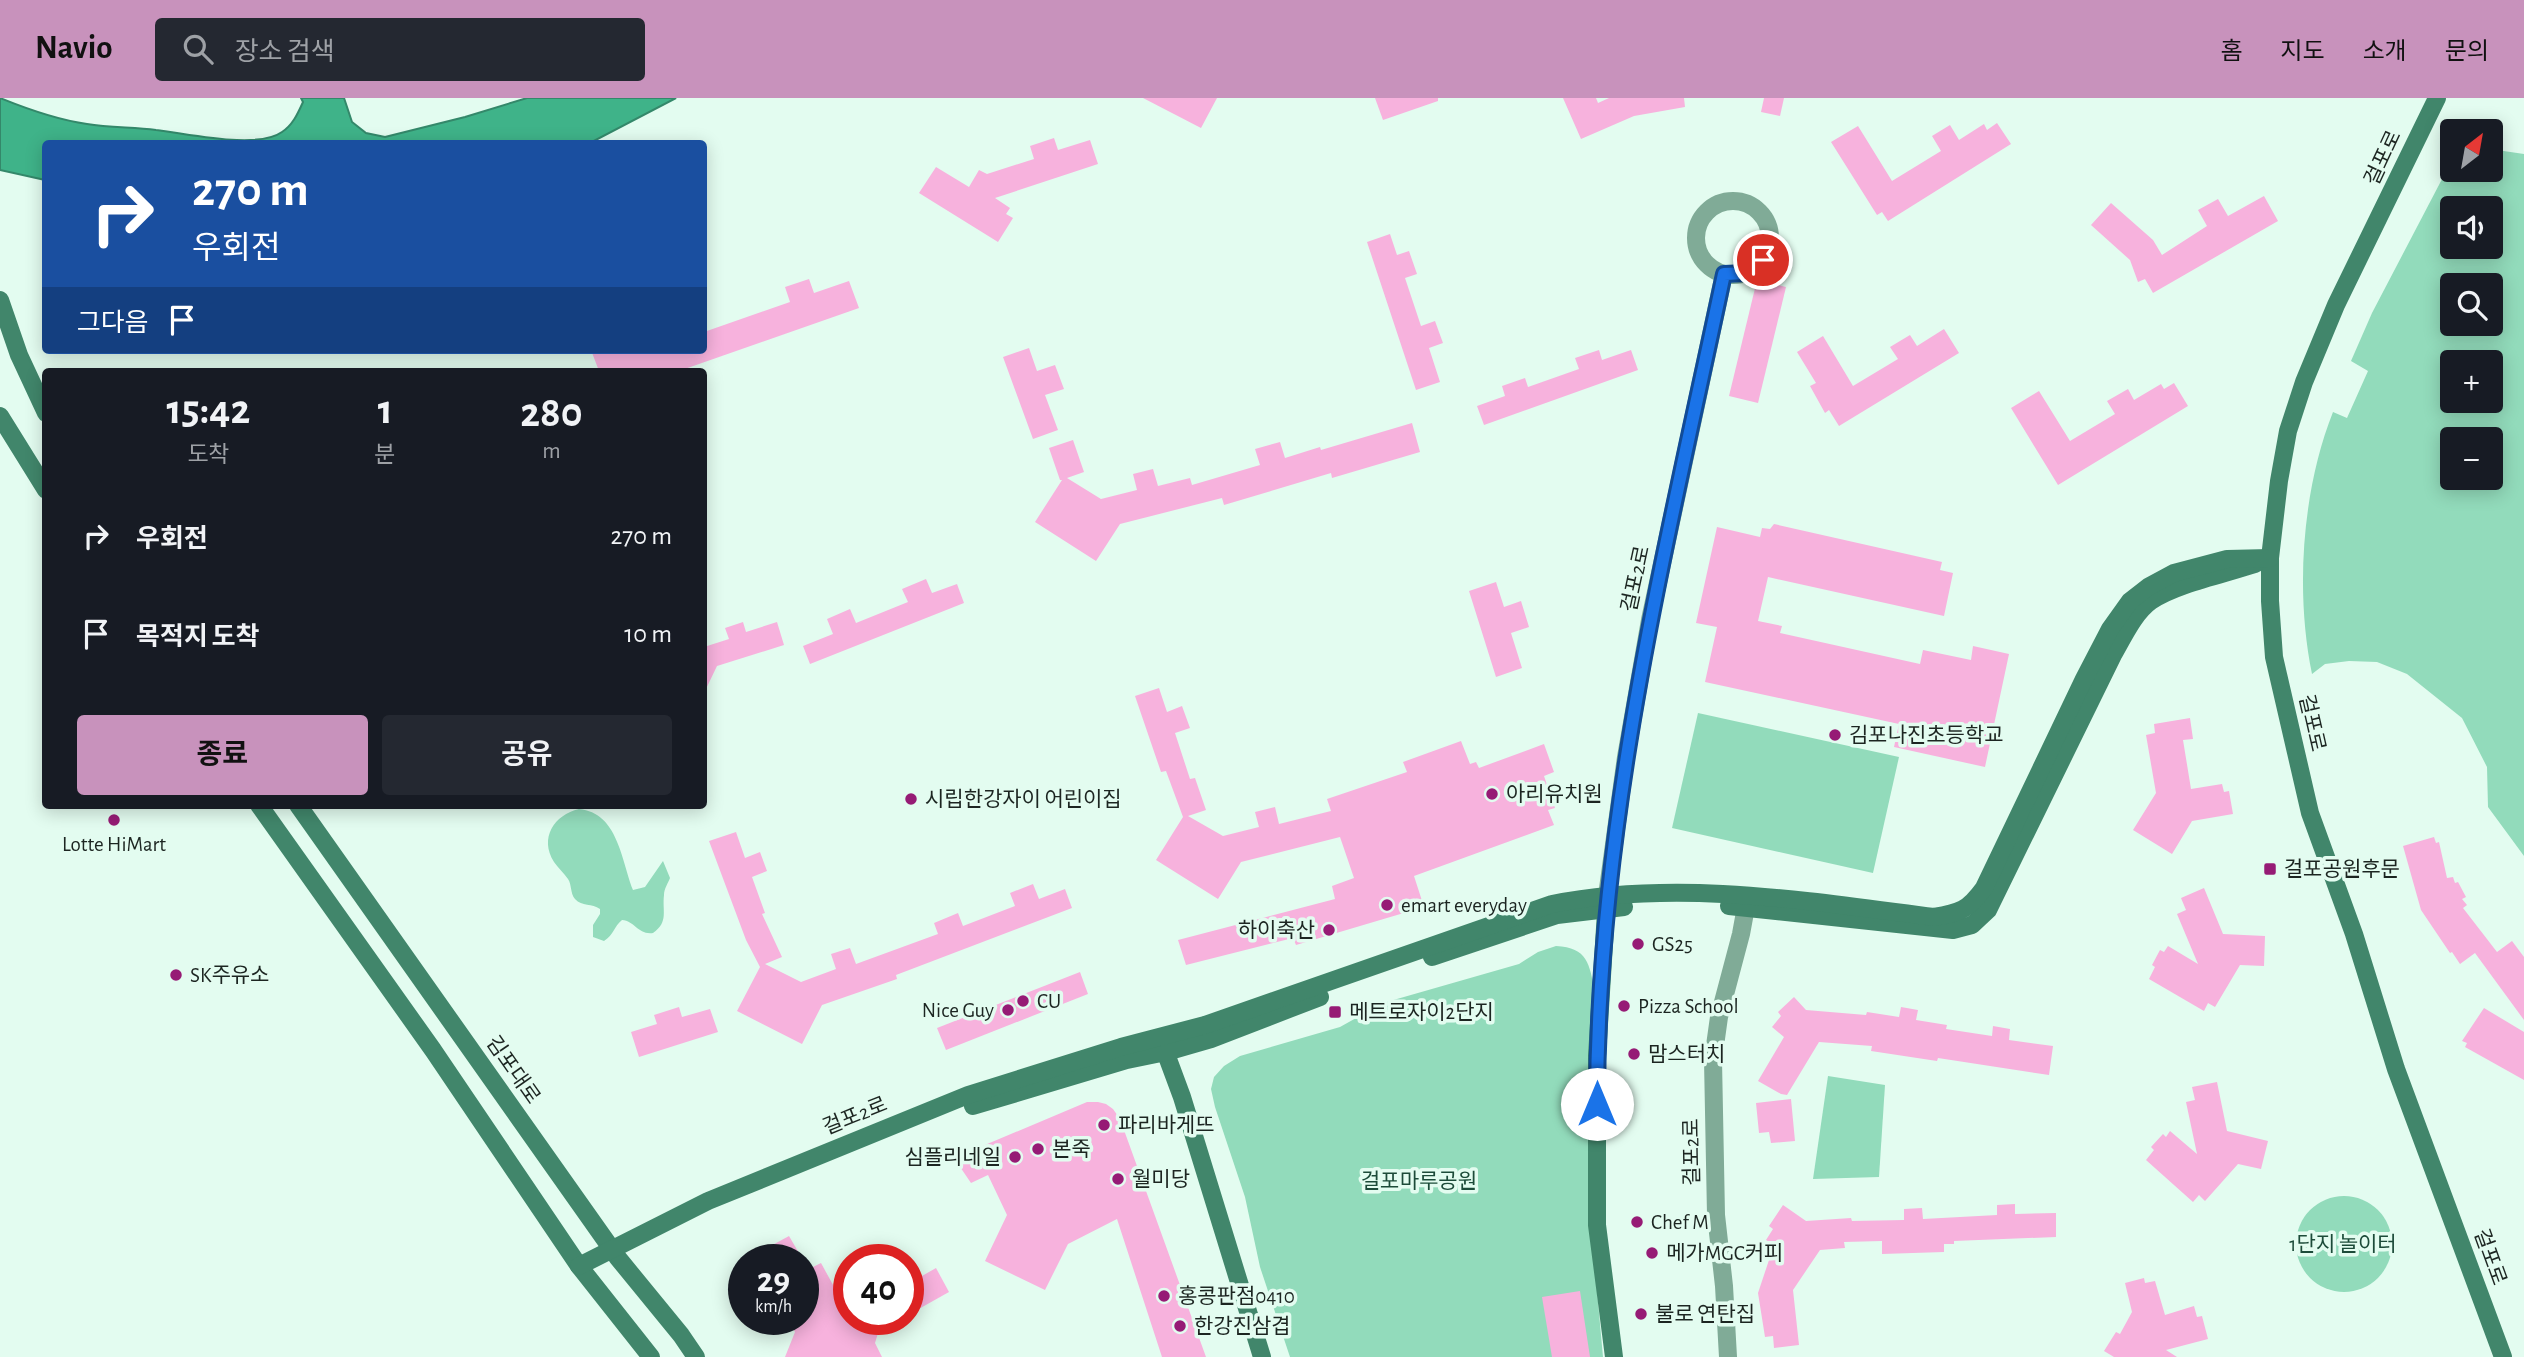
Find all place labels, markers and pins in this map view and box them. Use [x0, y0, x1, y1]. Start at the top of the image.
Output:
pin [1733, 230, 1793, 290]
place label: 김포나진초등학교 [1849, 724, 2004, 746]
marker: 김포나진초등학교 [1827, 727, 1843, 743]
place label: 아리유치원 [1506, 783, 1603, 805]
marker: 아리유치원 [1484, 786, 1500, 802]
place label: 시립한강자이 어린이집 [925, 788, 1122, 810]
marker: 시립한강자이 어린이집 [903, 791, 919, 807]
marker: Lotte HiMart [106, 812, 122, 828]
place label: Lotte HiMart [62, 834, 166, 855]
place label: 걸포공원후문 [2284, 858, 2400, 880]
marker: 걸포공원후문 [2262, 861, 2278, 877]
place label: emart everyday [1401, 895, 1527, 916]
marker: emart everyday [1379, 897, 1395, 913]
place label: 하이축산 [1238, 919, 1315, 941]
marker: 하이축산 [1321, 922, 1337, 938]
place label: GS25 [1652, 934, 1693, 955]
marker: GS25 [1630, 936, 1646, 952]
place label: SK주유소 [190, 965, 269, 986]
marker: SK주유소 [168, 967, 184, 983]
place label: CU [1037, 991, 1061, 1012]
marker: CU [1015, 993, 1031, 1009]
place label: Pizza School [1638, 996, 1739, 1017]
marker: Pizza School [1616, 998, 1632, 1014]
place label: Nice Guy [922, 1000, 994, 1021]
place label: 메트로자이2단지 [1349, 1001, 1494, 1023]
marker: Nice Guy [1000, 1002, 1016, 1018]
marker: 메트로자이2단지 [1327, 1004, 1343, 1020]
place label: 맘스터치 [1648, 1043, 1725, 1065]
marker: 맘스터치 [1626, 1046, 1642, 1062]
place label: 파리바게뜨 [1118, 1114, 1215, 1136]
marker: 파리바게뜨 [1096, 1117, 1112, 1133]
place label: 본죽 [1052, 1139, 1091, 1160]
marker: 본죽 [1030, 1141, 1046, 1157]
place label: 심플리네일 [904, 1146, 1001, 1168]
marker: 심플리네일 [1007, 1149, 1023, 1165]
place label: 월미당 [1132, 1168, 1190, 1190]
marker: 월미당 [1110, 1171, 1126, 1187]
place label: Chef M [1651, 1212, 1709, 1233]
marker: Chef M [1629, 1214, 1645, 1230]
place label: 메가MGC커피 [1666, 1242, 1783, 1264]
marker: 메가MGC커피 [1644, 1245, 1660, 1261]
place label: 홍콩판점0410 [1178, 1285, 1295, 1307]
marker: 홍콩판점0410 [1156, 1288, 1172, 1304]
place label: 불로 연탄집 [1655, 1303, 1755, 1325]
marker: 불로 연탄집 [1633, 1306, 1649, 1322]
place label: 한강진삼겹 [1194, 1315, 1291, 1337]
marker: 한강진삼겹 [1172, 1318, 1188, 1334]

